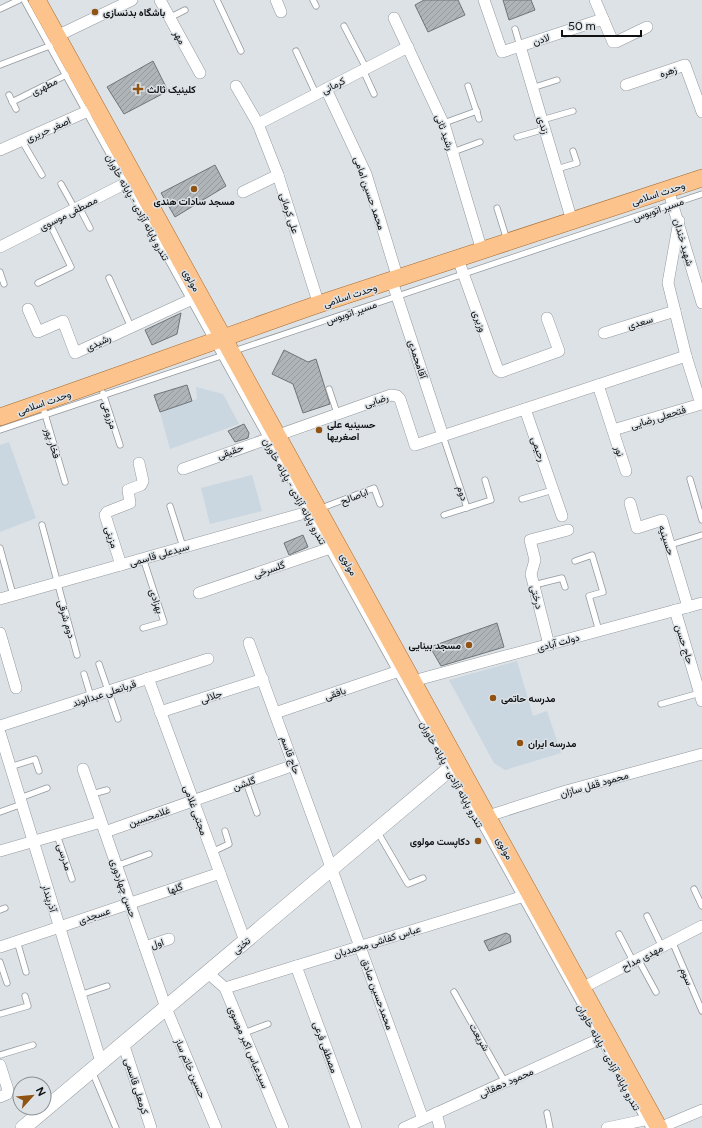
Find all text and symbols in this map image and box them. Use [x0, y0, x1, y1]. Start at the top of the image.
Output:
place label: باشگاه بدنسازی [103, 6, 165, 19]
marker: باشگاه بدنسازی [90, 7, 100, 17]
scale bar [562, 12, 641, 38]
text: 50 m [568, 19, 596, 33]
street label: مهر [170, 27, 189, 47]
street label: لادن [531, 31, 551, 48]
street label: زهره [658, 63, 678, 80]
street label: مطهری [29, 74, 60, 98]
street label: کرمانی [319, 74, 348, 97]
marker: کلینیک ثالث [132, 83, 144, 95]
place label: کلینیک ثالث [147, 83, 196, 96]
street label: رشید ثانی [432, 112, 457, 152]
street label: اصغر حریری [24, 114, 73, 145]
street label: زندی [535, 115, 552, 136]
street label: تندرو پایانه آزادی - پایانه خاوران [102, 152, 172, 263]
street label: محمد حسین امامی [351, 155, 388, 232]
street label: وحدت اسلامی [630, 179, 687, 208]
marker: مسجد سادات هندی [189, 184, 199, 194]
street label: علی کرمانی [277, 191, 302, 235]
street label: مصطفی موسوی [37, 193, 100, 234]
place label: مسجد سادات هندی [153, 195, 235, 208]
street label: مسیر اتوبوس [631, 195, 685, 224]
street label: شهید خندان [671, 217, 697, 267]
street label: مولوی [180, 267, 203, 294]
street label: وحدت اسلامی [322, 281, 379, 310]
street label: مسیر اتوبوس [324, 298, 378, 327]
street label: وزیری [470, 309, 489, 334]
street label: سعدی [626, 312, 655, 332]
street label: رشیدی [83, 331, 113, 354]
street label: آقامحمدی [405, 338, 430, 381]
street label: وحدت اسلامی [16, 387, 73, 418]
street label: رضایی [362, 390, 390, 410]
street label: مزروعی [99, 400, 120, 431]
street label: فتحعلی رضایی [629, 403, 688, 432]
place label: حسینیه علی اصغریها [327, 418, 376, 443]
street label: فخار پور [40, 425, 63, 461]
marker: حسینیه علی اصغریها [314, 425, 324, 435]
street label: رحیمی [528, 435, 549, 463]
street label: تندرو پایانه آزادی - پایانه خاوران [259, 436, 329, 547]
street label: حقیقی [215, 441, 245, 462]
street label: نور [611, 443, 627, 458]
street label: دوم [454, 484, 471, 503]
street label: اباصالح [338, 485, 370, 508]
street label: حسینیه [656, 523, 678, 557]
street label: مزینی [102, 525, 121, 550]
street label: سیدعلی قاسمی [128, 540, 191, 569]
street label: مولوی [337, 551, 360, 578]
street label: گلسرخی [252, 558, 287, 581]
street label: درختی [527, 584, 546, 611]
street label: بهزادی [146, 587, 167, 615]
street label: دوم شرقی [55, 598, 78, 640]
street label: حاج حسن [672, 623, 697, 666]
street label: دولت آبادی [535, 631, 581, 654]
place label: مسجد بینایی [409, 639, 462, 652]
marker: مسجد بینایی [464, 640, 474, 650]
street label: قربانعلی عبدالوند [71, 677, 138, 710]
street label: بافقی [323, 684, 348, 703]
street label: جلالی [199, 687, 224, 706]
place label: مدرسه حاتمی [501, 692, 556, 705]
marker: مدرسه حاتمی [488, 693, 498, 703]
street label: تندرو پایانه آزادی - پایانه خاوران [416, 719, 486, 830]
street label: حاج قاسم [278, 734, 304, 776]
place label: مدرسه ایران [528, 737, 577, 750]
marker: مدرسه ایران [515, 738, 525, 748]
street label: محمود قفل سازان [558, 768, 630, 800]
street label: گلشن [231, 773, 258, 793]
street label: مجتبی غلامی [180, 783, 211, 837]
street label: غلامحسین [127, 803, 172, 830]
place label: دکاپست مولوی [410, 835, 470, 849]
street label: مولوی [493, 835, 516, 862]
marker: دکاپست مولوی [473, 836, 483, 846]
street label: مدرسی [54, 842, 75, 872]
street label: حسن چهاردوری [106, 857, 140, 920]
street label: گلها [166, 880, 185, 897]
street label: آذرپندار [38, 882, 60, 914]
street label: عسجدی [77, 904, 112, 927]
street label: عباس کفاشی محمدیان [332, 922, 422, 961]
street label: تختی [229, 934, 253, 957]
street label: اول [149, 935, 165, 952]
street label: مهدی مداح [619, 941, 665, 973]
street label: محمدحسین صادق [359, 957, 396, 1031]
street label: سوم [677, 965, 696, 987]
street label: تندرو پایانه آزادی - پایانه خاوران [573, 1002, 643, 1113]
street label: سیدعباس اکبر موسوی [225, 1004, 272, 1090]
street label: مصطفی فرعی [310, 1020, 341, 1075]
street label: شریعت [466, 1021, 493, 1054]
street label: حسین خاتم ساز [172, 1035, 209, 1100]
street label: کرمعلی قاسمی [121, 1056, 152, 1116]
street label: محمود دهقانی [477, 1065, 535, 1100]
north arrow [12, 1076, 52, 1116]
text: N [33, 1085, 48, 1098]

